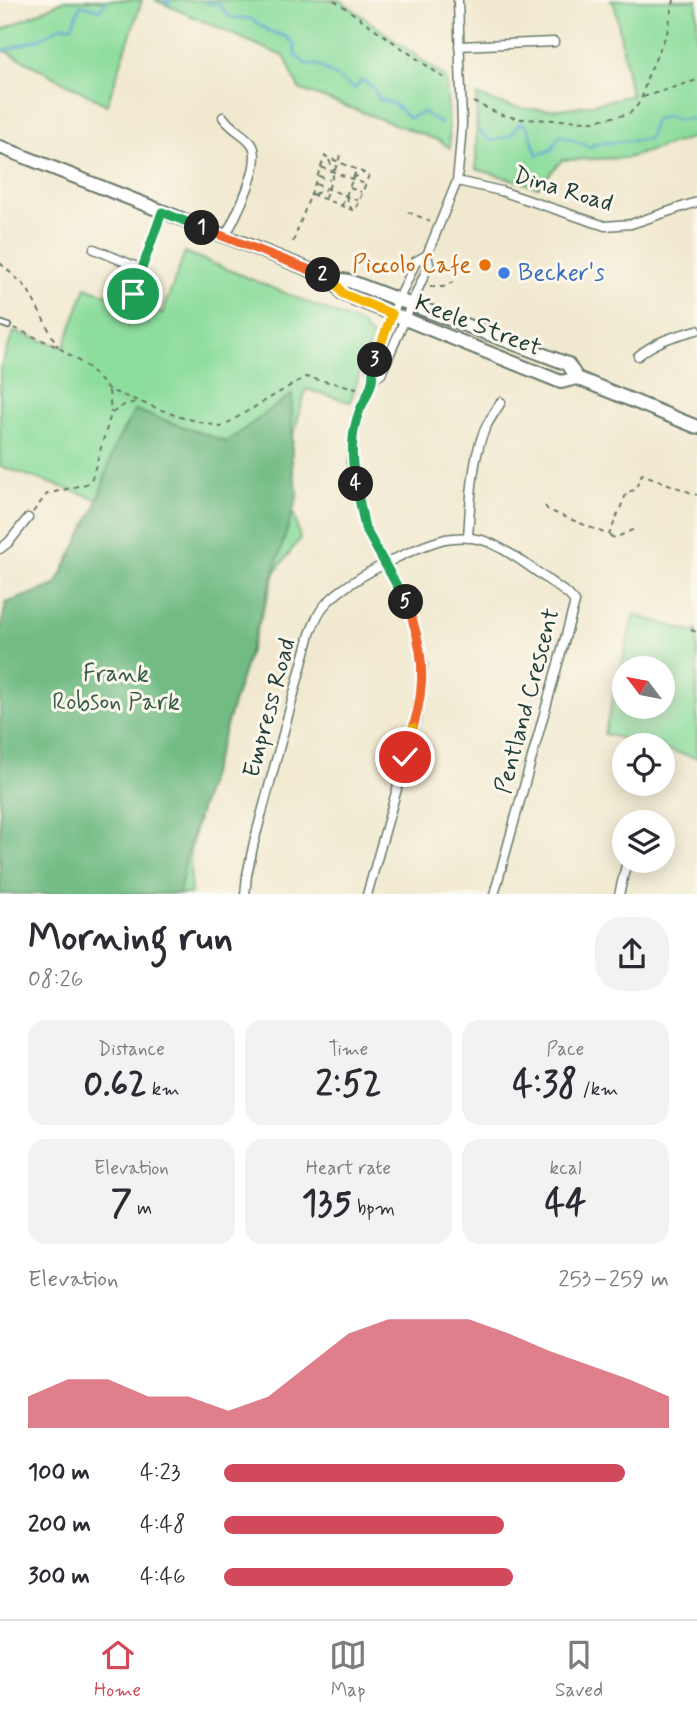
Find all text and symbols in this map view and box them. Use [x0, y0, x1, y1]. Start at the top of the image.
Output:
street label: Dina Road [510, 160, 616, 220]
pin: 1 [184, 210, 220, 246]
text: 1 [197, 215, 206, 240]
place label: Piccolo Cafe [352, 250, 471, 281]
marker: Piccolo Cafe [477, 257, 493, 273]
pin: 2 [306, 258, 340, 292]
place label: Becker's [518, 258, 605, 289]
text: 2 [318, 262, 327, 287]
pin [103, 264, 163, 324]
marker: Becker's [496, 265, 512, 281]
icon: arrive [114, 275, 152, 313]
street label: Keele Street [410, 288, 546, 364]
pin: 3 [358, 342, 392, 378]
text: 3 [370, 347, 379, 372]
pin: 4 [338, 466, 374, 502]
text: 4 [350, 471, 361, 496]
pin: 5 [388, 584, 424, 620]
text: 5 [400, 589, 411, 614]
street label: Pentland Crescent [488, 605, 568, 797]
street label: Empress Road [237, 635, 303, 781]
north arrow [612, 656, 676, 719]
map controls [612, 656, 675, 873]
park label: Frank Robson Park [52, 659, 180, 718]
pin [375, 727, 435, 787]
button: locate [612, 733, 675, 796]
icon: check [386, 738, 424, 776]
button: layers [612, 810, 675, 873]
text: Morning run [28, 914, 233, 963]
button: share [595, 917, 669, 991]
text: 08:26 [28, 965, 84, 995]
text: Distance [98, 1037, 165, 1062]
text: Time [329, 1037, 368, 1062]
text: Pace [547, 1037, 584, 1062]
text: 0.62 [83, 1062, 147, 1108]
text: 2:52 [316, 1062, 381, 1108]
text: 4:38 [513, 1062, 577, 1108]
text: km [147, 1077, 180, 1102]
text: /km [577, 1077, 618, 1102]
text: Elevation [94, 1156, 169, 1181]
text: Heart rate [306, 1156, 391, 1181]
text: kcal [550, 1156, 581, 1181]
text: 7 [111, 1181, 132, 1227]
text: 135 [302, 1181, 352, 1227]
text: 44 [545, 1181, 586, 1227]
text: m [132, 1196, 152, 1221]
text: bpm [352, 1196, 395, 1221]
text: Elevation [28, 1265, 119, 1295]
text: 253–259 m [558, 1265, 669, 1295]
text: 100 m [28, 1458, 90, 1488]
text: 4:23 [140, 1458, 181, 1488]
text: 200 m [28, 1510, 91, 1540]
text: 4:48 [140, 1510, 186, 1540]
text: 300 m [28, 1562, 90, 1592]
text: 4:46 [140, 1562, 186, 1592]
tab: Home [94, 1636, 141, 1703]
tab: Map [329, 1636, 367, 1703]
tab: Saved [555, 1636, 603, 1703]

